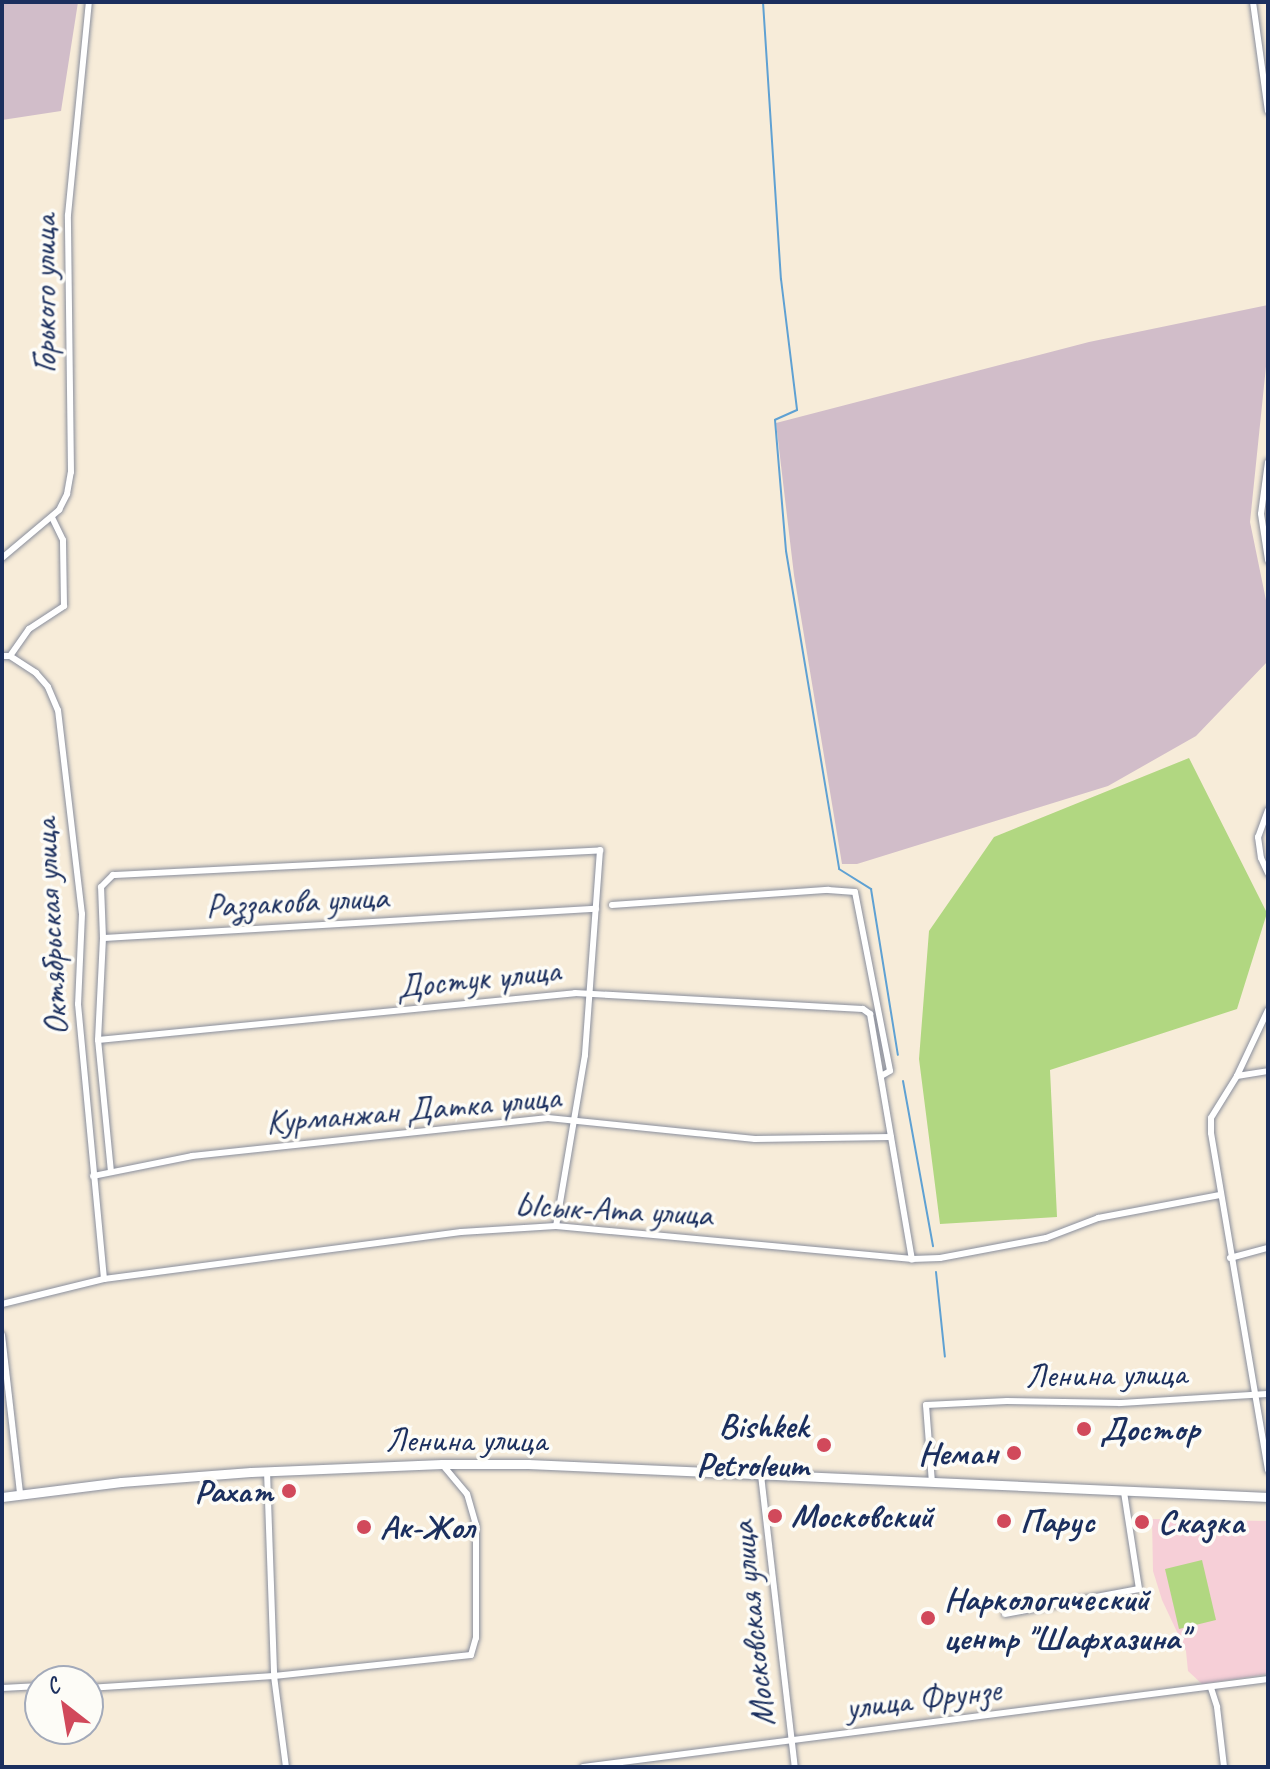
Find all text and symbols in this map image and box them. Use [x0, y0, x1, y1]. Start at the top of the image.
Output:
street label: Горького улица [24, 214, 64, 374]
street label: Октябрьская улица [24, 817, 76, 1037]
street label: Раззакова улица [203, 876, 391, 926]
street label: Достук улица [393, 949, 563, 1007]
street label: Курманжан Датка улица [263, 1076, 563, 1142]
street label: Ысык-Ата улица [513, 1183, 715, 1235]
street label: Ленина улица [1025, 1352, 1187, 1396]
place label: Bishkek Petroleum [696, 1405, 808, 1484]
place label: Достор [1100, 1409, 1200, 1449]
street label: Ленина улица [385, 1420, 547, 1460]
marker: Достор [1075, 1420, 1093, 1438]
place label: Неман [918, 1433, 998, 1473]
marker: Bishkek Petroleum [815, 1436, 833, 1454]
marker: Неман [1005, 1444, 1023, 1462]
place label: Рахат [194, 1471, 273, 1511]
marker: Рахат [280, 1482, 298, 1500]
place label: Московский [791, 1496, 933, 1536]
place label: Парус [1020, 1501, 1095, 1541]
place label: Сказка [1158, 1502, 1244, 1542]
place label: Ак-Жол [380, 1507, 474, 1547]
marker: Московский [766, 1507, 784, 1525]
marker: Парус [995, 1512, 1013, 1530]
marker: Сказка [1133, 1513, 1151, 1531]
marker: Ак-Жол [355, 1518, 373, 1536]
street label: Московская улица [721, 1519, 783, 1729]
place label: Наркологический центр "Шафхазина" [944, 1578, 1187, 1658]
marker: Наркологический центр "Шафхазина" [919, 1609, 937, 1627]
north arrow [24, 1665, 104, 1745]
street label: улица Фрунзе [844, 1668, 1002, 1728]
text: С [41, 1671, 65, 1701]

